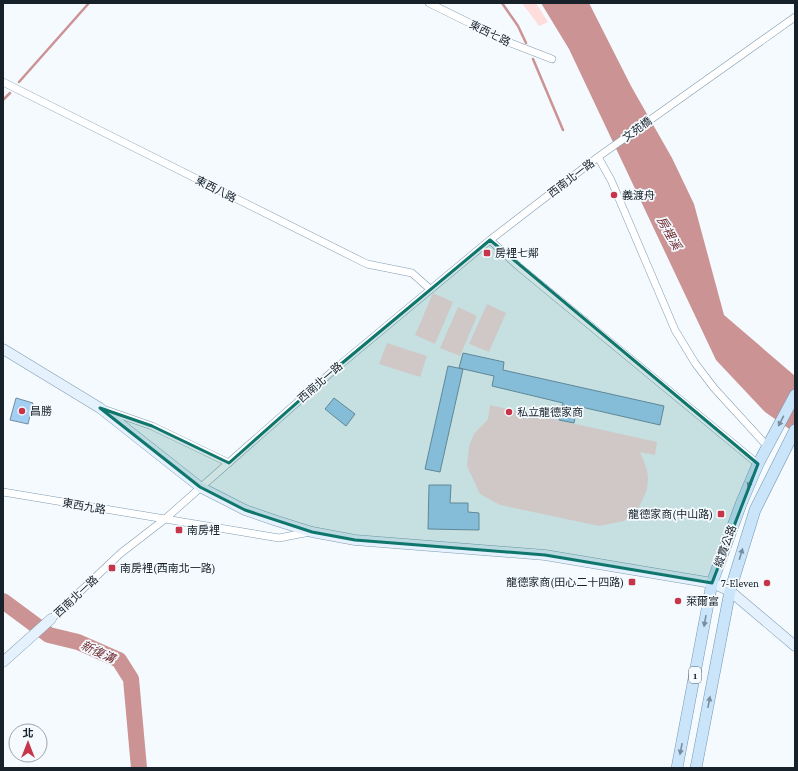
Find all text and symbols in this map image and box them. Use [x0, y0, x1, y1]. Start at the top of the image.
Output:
street label: 東西七路 [468, 18, 512, 48]
street label: 文苑橋 [620, 114, 654, 144]
street label: 西南北一路 [545, 157, 597, 199]
street label: 東西八路 [194, 174, 238, 204]
place label: 義渡舟 [622, 189, 655, 201]
marker: 義渡舟 [609, 190, 619, 200]
water label: 房裡溪 [654, 214, 685, 254]
place label: 房裡七鄰 [495, 247, 539, 259]
marker: 房裡七鄰 [482, 248, 492, 258]
street label: 西南北一路 [295, 359, 345, 405]
place label: 昌勝 [30, 405, 52, 417]
marker: 昌勝 [17, 406, 27, 416]
place label: 私立龍德家商 [517, 406, 583, 418]
marker: 私立龍德家商 [504, 407, 514, 417]
one-way arrow [778, 415, 785, 427]
one-way arrow [747, 477, 753, 489]
street label: 東西九路 [61, 496, 107, 516]
place label: 龍德家商(中山路) [628, 508, 713, 521]
marker: 龍德家商(中山路) [716, 509, 726, 519]
street label: 縱貫公路 [712, 523, 738, 569]
place label: 南房裡 [187, 524, 220, 536]
marker: 南房裡 [174, 525, 184, 535]
one-way arrow [738, 548, 744, 560]
place label: 南房裡(西南北一路) [120, 562, 216, 575]
marker: 南房裡(西南北一路) [107, 563, 117, 573]
street label: 西南北一路 [52, 573, 100, 619]
place label: 龍德家商(田心二十四路) [506, 576, 624, 589]
marker: 龍德家商(田心二十四路) [627, 577, 637, 587]
place label: 7-Eleven [721, 577, 759, 589]
marker: 7-Eleven [762, 578, 772, 588]
place label: 萊爾富 [686, 595, 719, 607]
marker: 萊爾富 [673, 596, 683, 606]
one-way arrow [701, 615, 707, 627]
water label: 新復溝 [79, 638, 119, 667]
road number: 1 [689, 667, 701, 683]
one-way arrow [706, 696, 712, 708]
north arrow [8, 723, 48, 763]
text: 北 [23, 727, 34, 739]
one-way arrow [678, 743, 684, 755]

